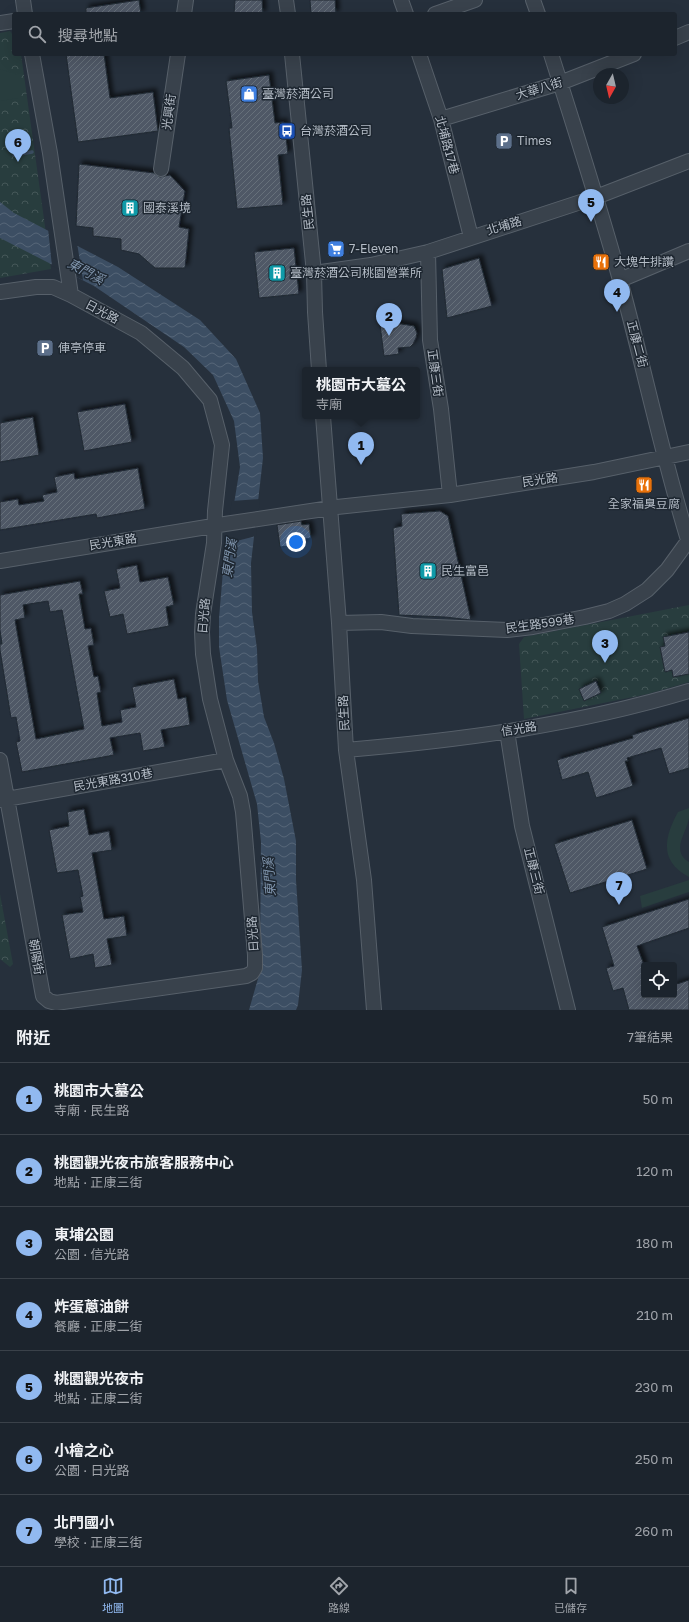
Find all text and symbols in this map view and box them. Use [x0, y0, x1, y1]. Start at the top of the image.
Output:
search box [12, 12, 677, 56]
icon: search [26, 23, 48, 45]
text: 搜尋地點 [58, 26, 118, 44]
north arrow [593, 68, 629, 104]
street label: 大華八街 [514, 74, 564, 103]
shop icon: 臺灣菸酒公司 [239, 84, 259, 104]
place label: 臺灣菸酒公司 [262, 86, 334, 101]
street label: 光興街 [159, 93, 178, 131]
street label: 北埔路17巷 [432, 114, 463, 176]
bus stop icon: 台灣菸酒公司 [277, 121, 297, 141]
place label: 台灣菸酒公司 [300, 123, 372, 138]
pin: 6 [5, 129, 31, 162]
parking icon: Times [494, 131, 514, 151]
place label: Times [517, 133, 552, 148]
pin: 5 [578, 189, 604, 222]
street label: 民生路 [298, 193, 317, 231]
building icon: 國泰溪境 [120, 198, 140, 218]
place label: 國泰溪境 [143, 200, 191, 215]
street label: 北埔路 [484, 213, 523, 238]
supermarket icon: 7-Eleven [326, 239, 346, 259]
place label: 7-Eleven [349, 241, 399, 256]
restaurant icon: 大塊牛排讚 [591, 252, 611, 272]
place label: 大塊牛排讚 [614, 254, 674, 269]
water label: 東門溪 [65, 255, 109, 288]
building icon: 臺灣菸酒公司桃園營業所 [267, 263, 287, 283]
place label: 臺灣菸酒公司桃園營業所 [290, 265, 422, 280]
pin: 4 [604, 279, 630, 312]
street label: 日光路 [83, 296, 122, 327]
pin: 2 [376, 303, 402, 336]
street label: 正康二街 [624, 319, 651, 369]
parking icon: 俥亭停車 [35, 338, 55, 358]
place label: 俥亭停車 [58, 340, 106, 355]
street label: 正康三街 [425, 348, 446, 398]
popup [302, 367, 420, 419]
text: 桃園市大墓公 [316, 375, 406, 393]
text: 寺廟 [316, 396, 342, 412]
pin: 1 [348, 432, 374, 465]
street label: 民光路 [521, 470, 559, 489]
restaurant icon: 全家福臭豆腐 [634, 475, 654, 495]
place label: 全家福臭豆腐 [608, 496, 680, 511]
street label: 民光東路 [88, 530, 138, 553]
your location [286, 532, 306, 552]
water label: 東門溪 [218, 536, 240, 578]
building icon: 民生富邑 [418, 561, 438, 581]
place label: 民生富邑 [441, 563, 489, 578]
street label: 日光路 [194, 597, 213, 635]
street label: 民生路599巷 [504, 611, 575, 636]
pin: 3 [592, 630, 618, 663]
street label: 民生路 [335, 695, 352, 731]
street label: 信光路 [500, 718, 538, 739]
street label: 民光東路310巷 [72, 765, 154, 794]
street label: 正康三街 [521, 846, 548, 896]
water label: 東門溪 [260, 855, 278, 897]
pin: 7 [606, 872, 632, 905]
street label: 日光路 [244, 916, 261, 953]
street label: 朝陽街 [26, 938, 47, 976]
map controls [641, 962, 677, 998]
button: locate [641, 962, 677, 998]
text: 附近 [16, 1027, 50, 1048]
text: 7筆結果 [627, 1029, 673, 1045]
text: 桃園市大墓公 [54, 1081, 144, 1099]
text: 1 [26, 1091, 32, 1107]
text: 50 m [643, 1091, 673, 1107]
text: 寺廟 · 民生路 [54, 1102, 129, 1118]
text: 桃園觀光夜市旅客服務中心 [54, 1153, 234, 1171]
text: 2 [25, 1163, 33, 1179]
text: 120 m [636, 1163, 673, 1179]
text: 地點 · 正康三街 [54, 1174, 142, 1190]
text: 東埔公園 [54, 1225, 114, 1243]
text: 3 [25, 1235, 33, 1251]
text: 180 m [636, 1235, 673, 1251]
text: 公園 · 信光路 [54, 1246, 129, 1262]
text: 炸蛋蔥油餅 [54, 1297, 129, 1315]
text: 4 [25, 1307, 33, 1323]
text: 210 m [636, 1307, 673, 1323]
text: 餐廳 · 正康二街 [54, 1318, 142, 1334]
text: 桃園觀光夜市 [54, 1369, 144, 1387]
text: 5 [25, 1379, 33, 1395]
text: 230 m [635, 1379, 673, 1395]
text: 地點 · 正康二街 [54, 1390, 142, 1406]
text: 小檜之心 [54, 1441, 114, 1459]
text: 6 [25, 1451, 33, 1467]
text: 250 m [635, 1451, 673, 1467]
text: 公園 · 日光路 [54, 1462, 129, 1478]
text: 北門國小 [54, 1513, 114, 1531]
text: 7 [25, 1523, 33, 1539]
text: 260 m [635, 1523, 673, 1539]
text: 學校 · 正康三街 [54, 1534, 142, 1550]
tab: 地圖 [102, 1575, 124, 1615]
tab: 路線 [328, 1575, 350, 1615]
tab: 已儲存 [554, 1575, 587, 1615]

